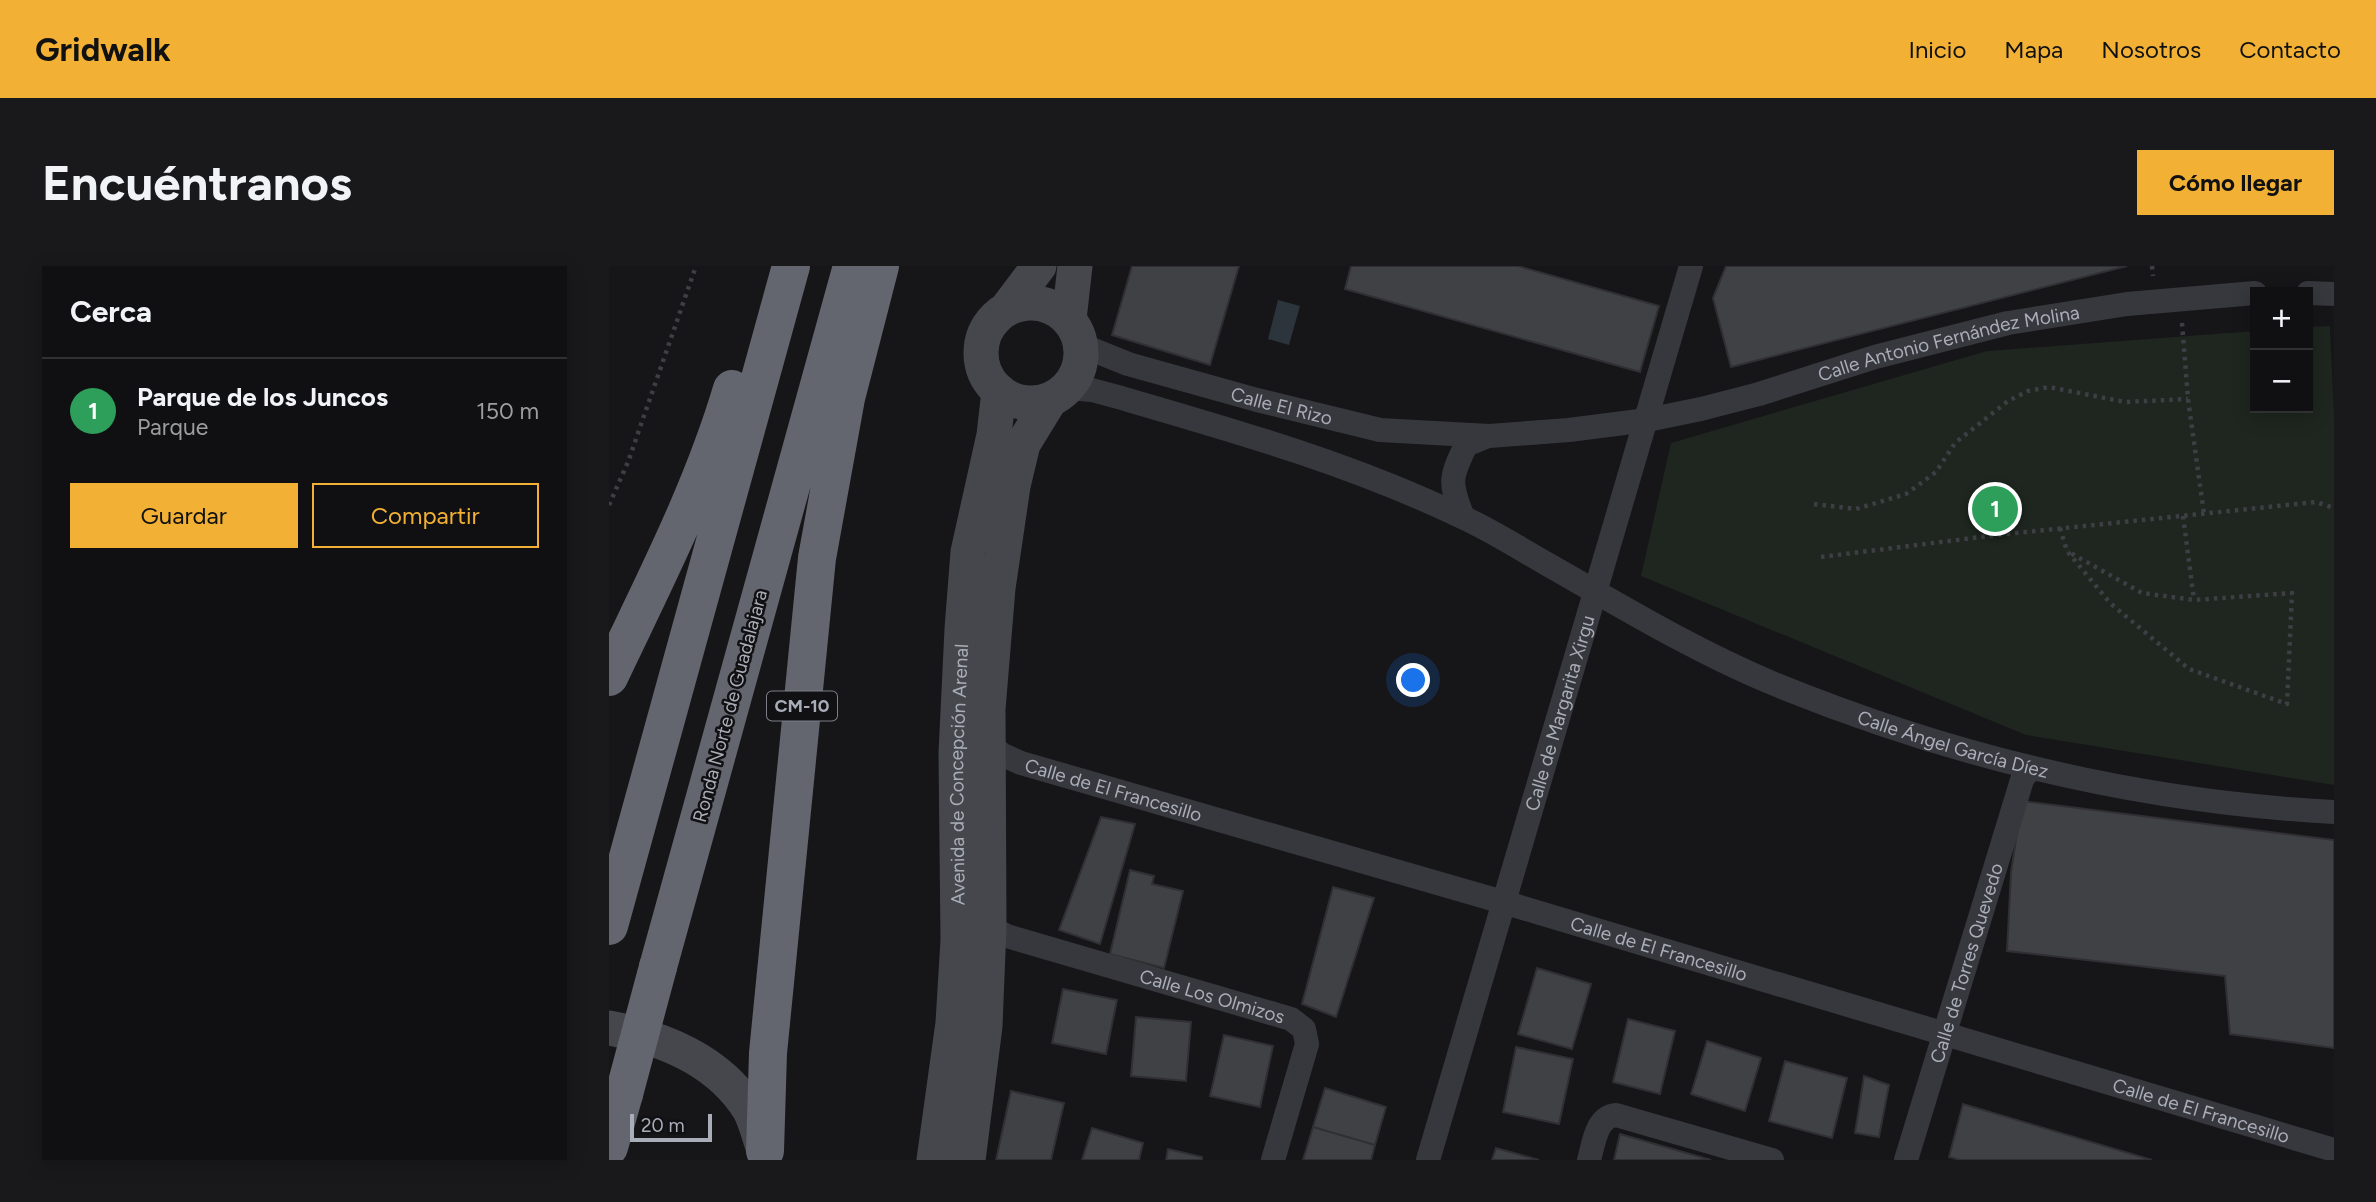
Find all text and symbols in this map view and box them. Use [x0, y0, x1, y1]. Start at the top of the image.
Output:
text: Gridwalk [35, 30, 171, 69]
text: Inicio [1908, 35, 1966, 64]
text: Mapa [2004, 35, 2063, 64]
text: Nosotros [2101, 35, 2201, 64]
text: Contacto [2239, 35, 2341, 64]
button: Cómo llegar [2137, 150, 2334, 215]
text: Encuéntranos [42, 153, 352, 212]
map controls [2250, 287, 2313, 413]
button: + [2250, 287, 2313, 350]
text: Cerca [70, 293, 152, 330]
street label: Calle Antonio Fernández Molina [1815, 300, 2081, 386]
button: − [2250, 350, 2313, 413]
text: Parque de los Juncos [137, 381, 388, 413]
street label: Calle El Rizo [1228, 382, 1335, 429]
text: 1 [88, 397, 98, 425]
text: 150 m [476, 397, 539, 425]
text: Parque [137, 413, 208, 441]
button: Guardar [70, 483, 298, 548]
button: Compartir [312, 483, 539, 548]
pin: 1 [1972, 483, 2018, 535]
street label: Ronda Norte de Guadalajara [688, 587, 772, 825]
street label: Calle de Margarita Xirgu [1520, 612, 1599, 813]
street label: Avenida de Concepción Arenal [944, 643, 973, 906]
your location [1396, 663, 1430, 697]
road number: CM-10 [767, 692, 837, 720]
street label: Calle Ángel García Díez [1855, 705, 2051, 782]
street label: Calle de El Francesillo [1022, 753, 1205, 826]
street label: Calle de Torres Quevedo [1925, 860, 2008, 1066]
street label: Calle de El Francesillo [1568, 911, 1750, 986]
street label: Calle Los Olmizos [1137, 964, 1288, 1028]
street label: Calle de El Francesillo [2110, 1073, 2292, 1148]
scale bar [630, 1111, 712, 1143]
text: 20 m [641, 1114, 685, 1137]

